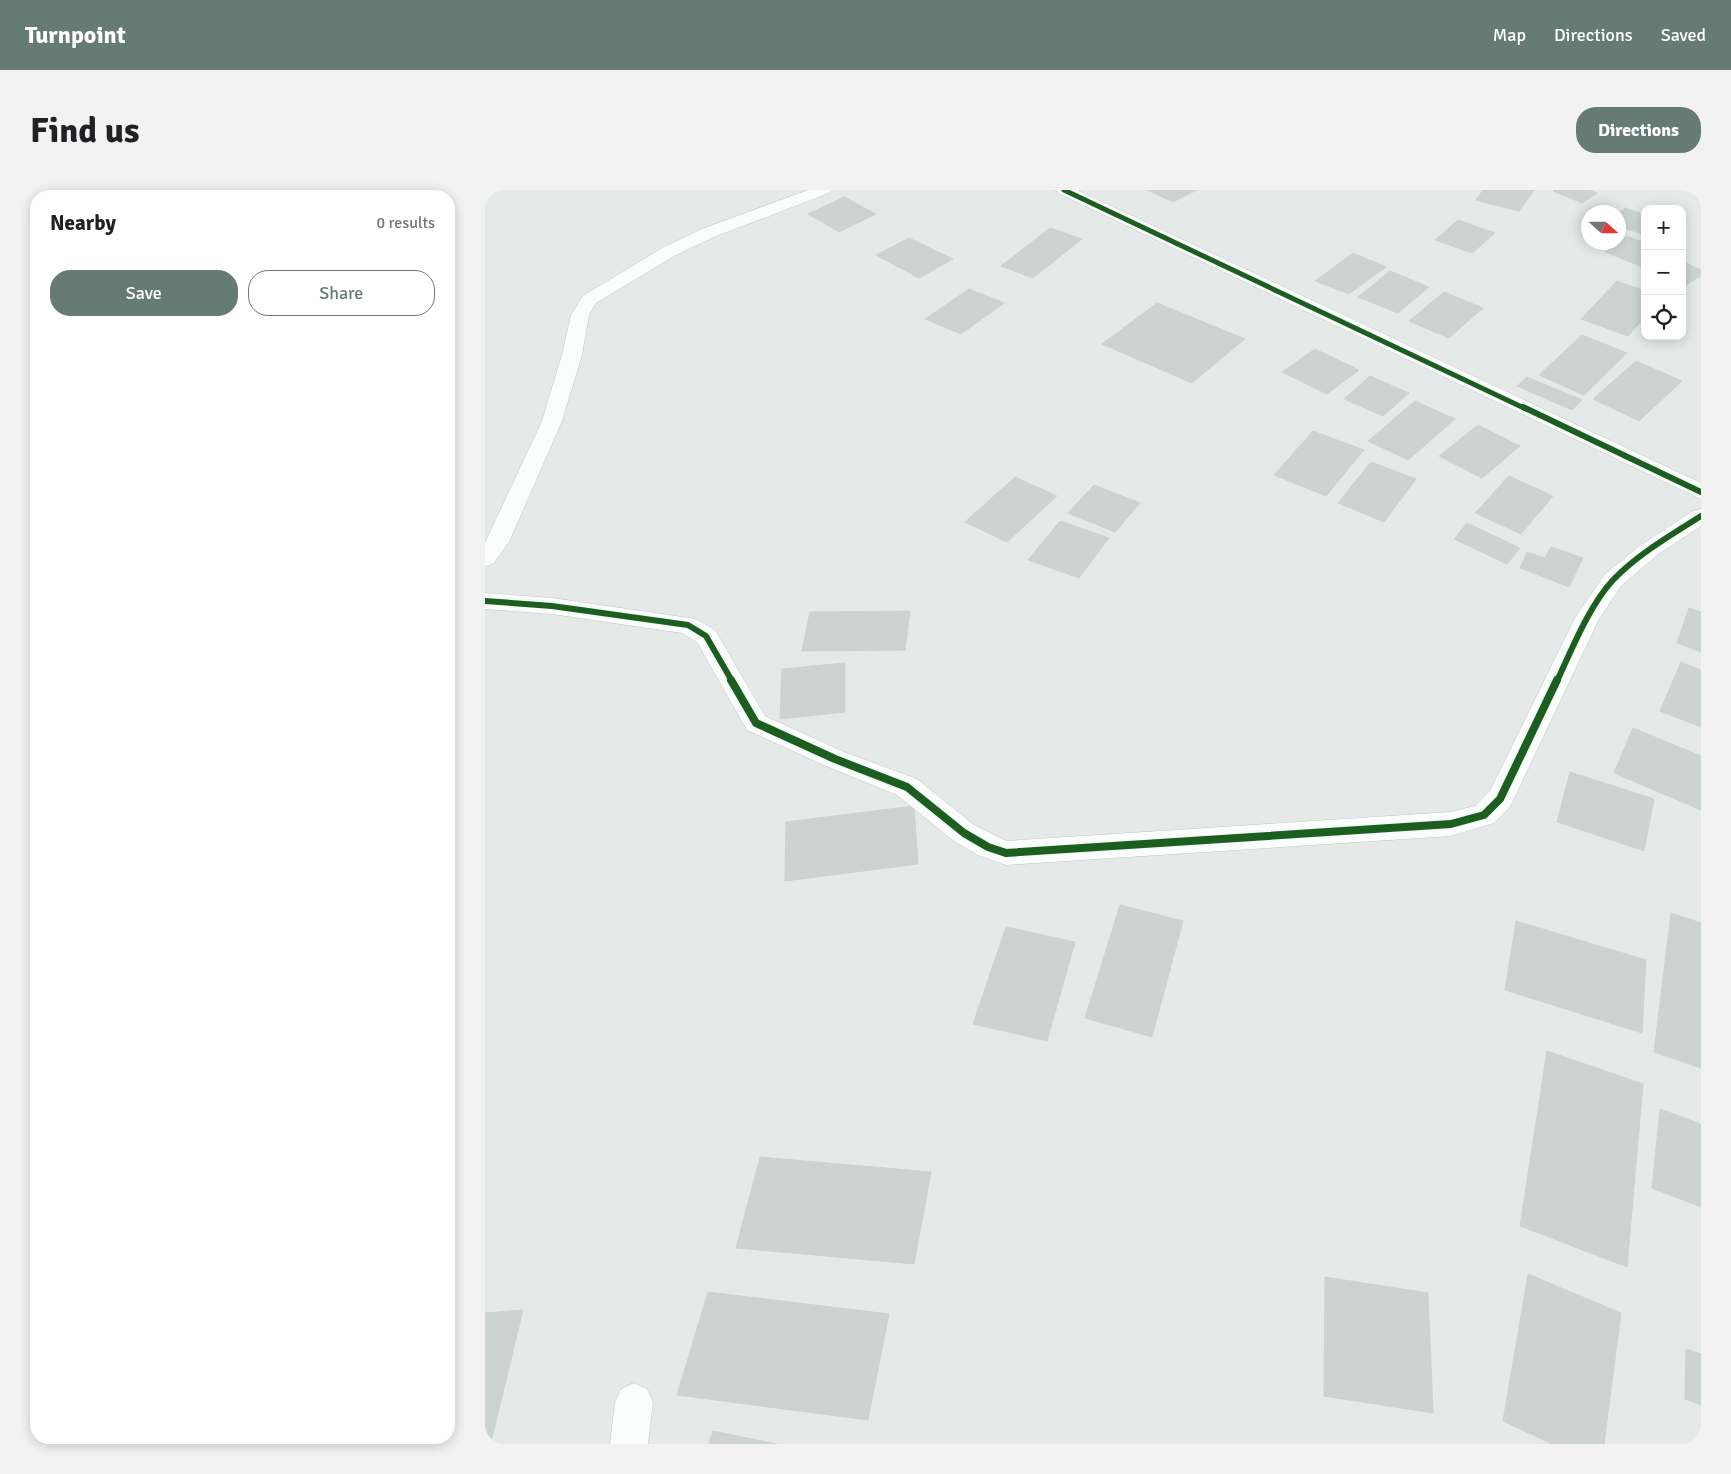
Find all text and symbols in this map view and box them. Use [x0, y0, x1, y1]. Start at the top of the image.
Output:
text: Turnpoint [25, 20, 126, 50]
text: Map [1493, 24, 1526, 46]
text: Directions [1554, 24, 1633, 46]
text: Saved [1661, 24, 1706, 46]
button: Directions [1576, 107, 1701, 153]
text: Find us [30, 109, 140, 152]
north arrow [1581, 205, 1626, 250]
map controls [1641, 205, 1686, 340]
button: + [1641, 205, 1686, 250]
text: Nearby [50, 210, 116, 236]
text: 0 results [376, 213, 435, 233]
button: − [1641, 250, 1686, 295]
button: Save [50, 270, 238, 316]
button: Share [248, 270, 435, 316]
button: locate [1641, 295, 1686, 340]

